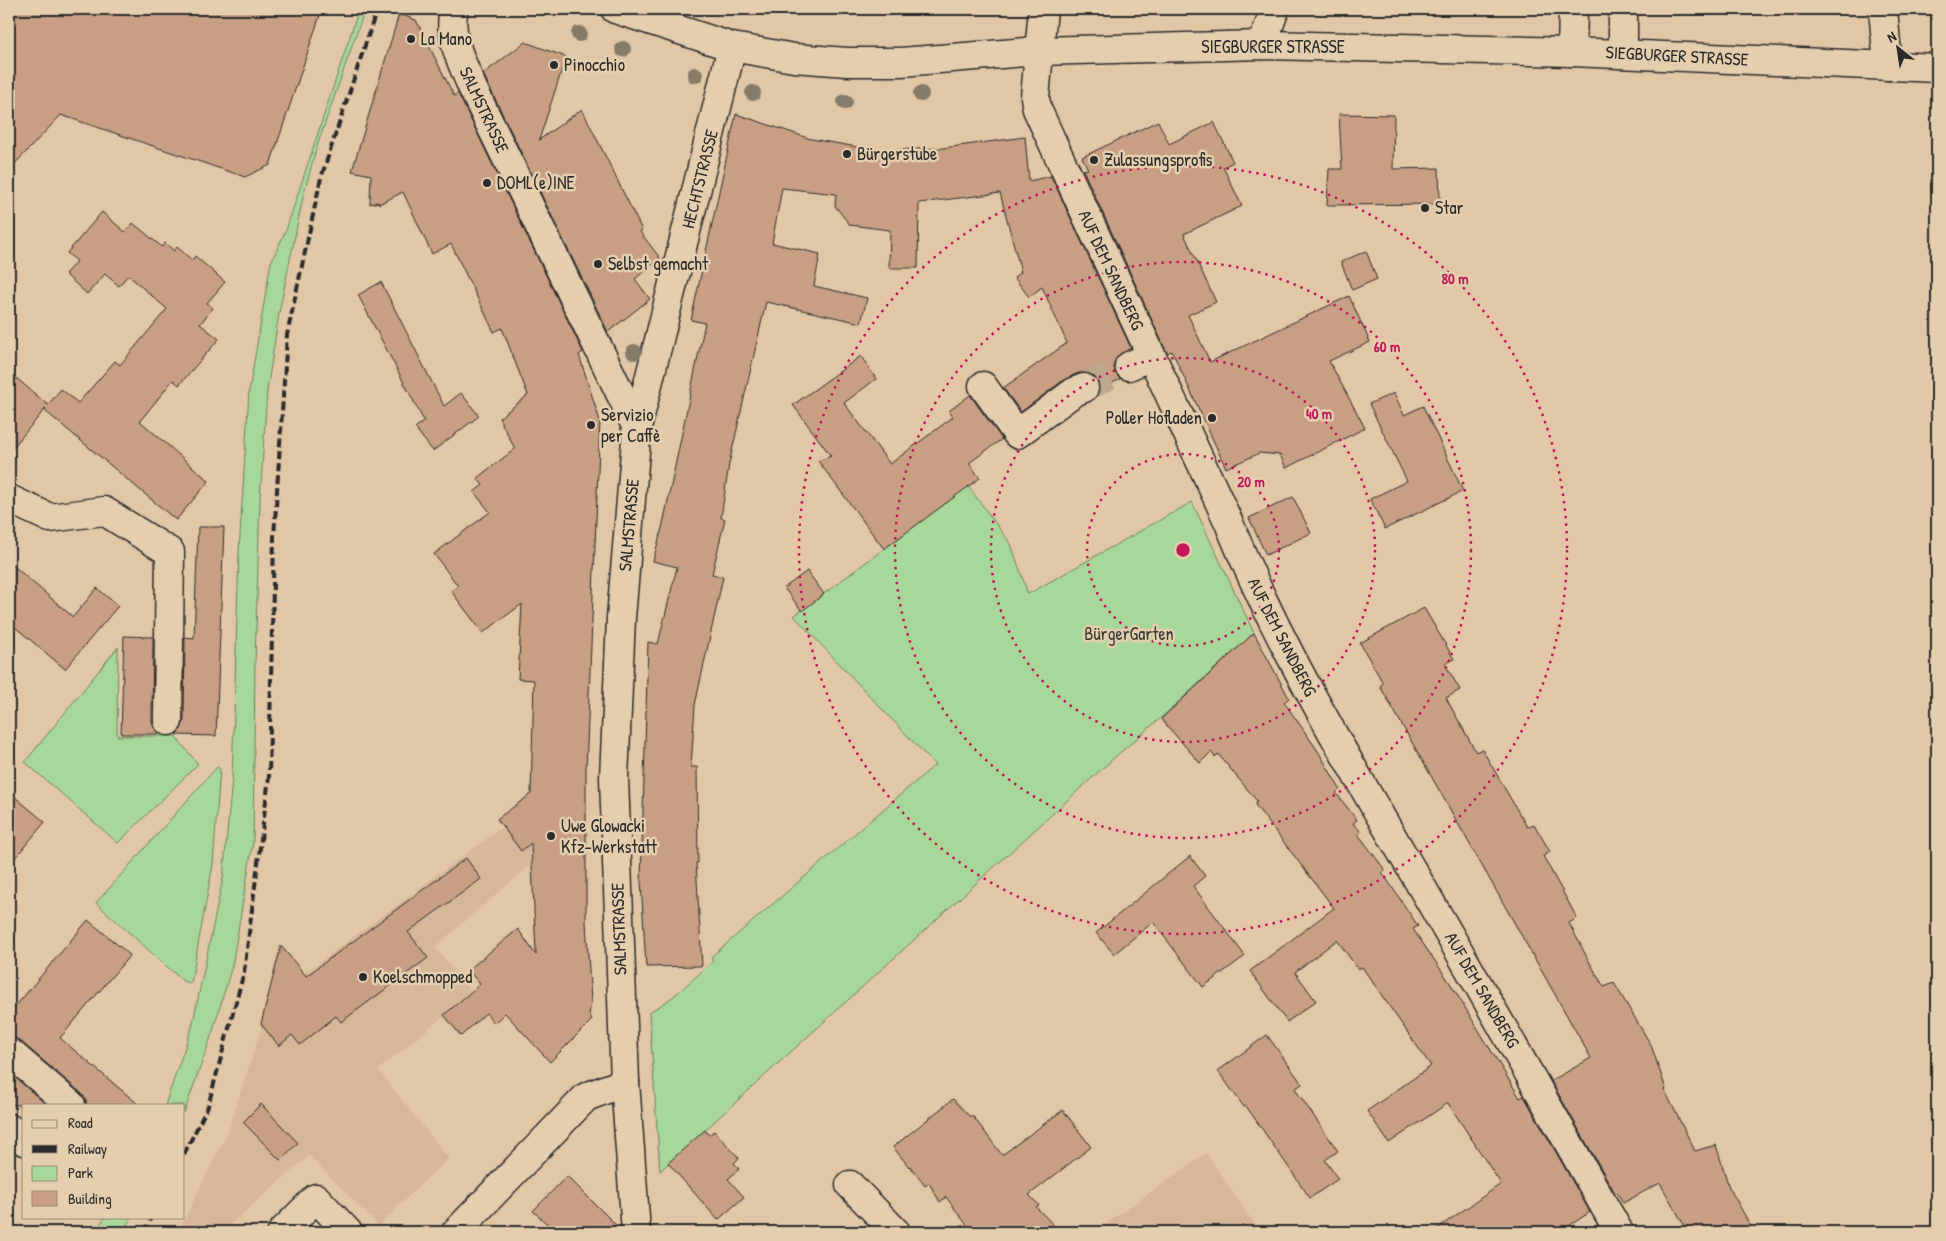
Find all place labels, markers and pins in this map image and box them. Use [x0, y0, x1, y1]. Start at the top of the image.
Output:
place label: La Mano [421, 26, 472, 51]
marker: La Mano [405, 33, 417, 45]
place label: Pinocchio [564, 52, 625, 77]
marker: Pinocchio [548, 59, 560, 71]
place label: Bürgerstube [857, 141, 937, 166]
place label: Zulassungsprofis [1104, 147, 1212, 172]
marker: Bürgerstube [841, 148, 853, 160]
marker: Zulassungsprofis [1088, 154, 1100, 166]
place label: DOML(e)INE [497, 170, 574, 195]
marker: DOML(e)INE [481, 177, 493, 189]
place label: Star [1435, 195, 1464, 220]
marker: Star [1419, 202, 1431, 214]
place label: Selbst gemacht [608, 251, 709, 276]
marker: Selbst gemacht [592, 258, 604, 270]
place label: Servizio per Caffè [601, 402, 660, 448]
place label: Poller Hofladen [1106, 405, 1202, 430]
marker: Poller Hofladen [1206, 412, 1218, 424]
marker: Servizio per Caffè [585, 419, 597, 431]
centre of rings [1174, 541, 1192, 559]
place label: Uwe Glowacki Kfz-Werkstatt [561, 813, 658, 859]
marker: Uwe Glowacki Kfz-Werkstatt [545, 830, 557, 842]
place label: Koelschmopped [373, 964, 472, 989]
marker: Koelschmopped [357, 971, 369, 983]

